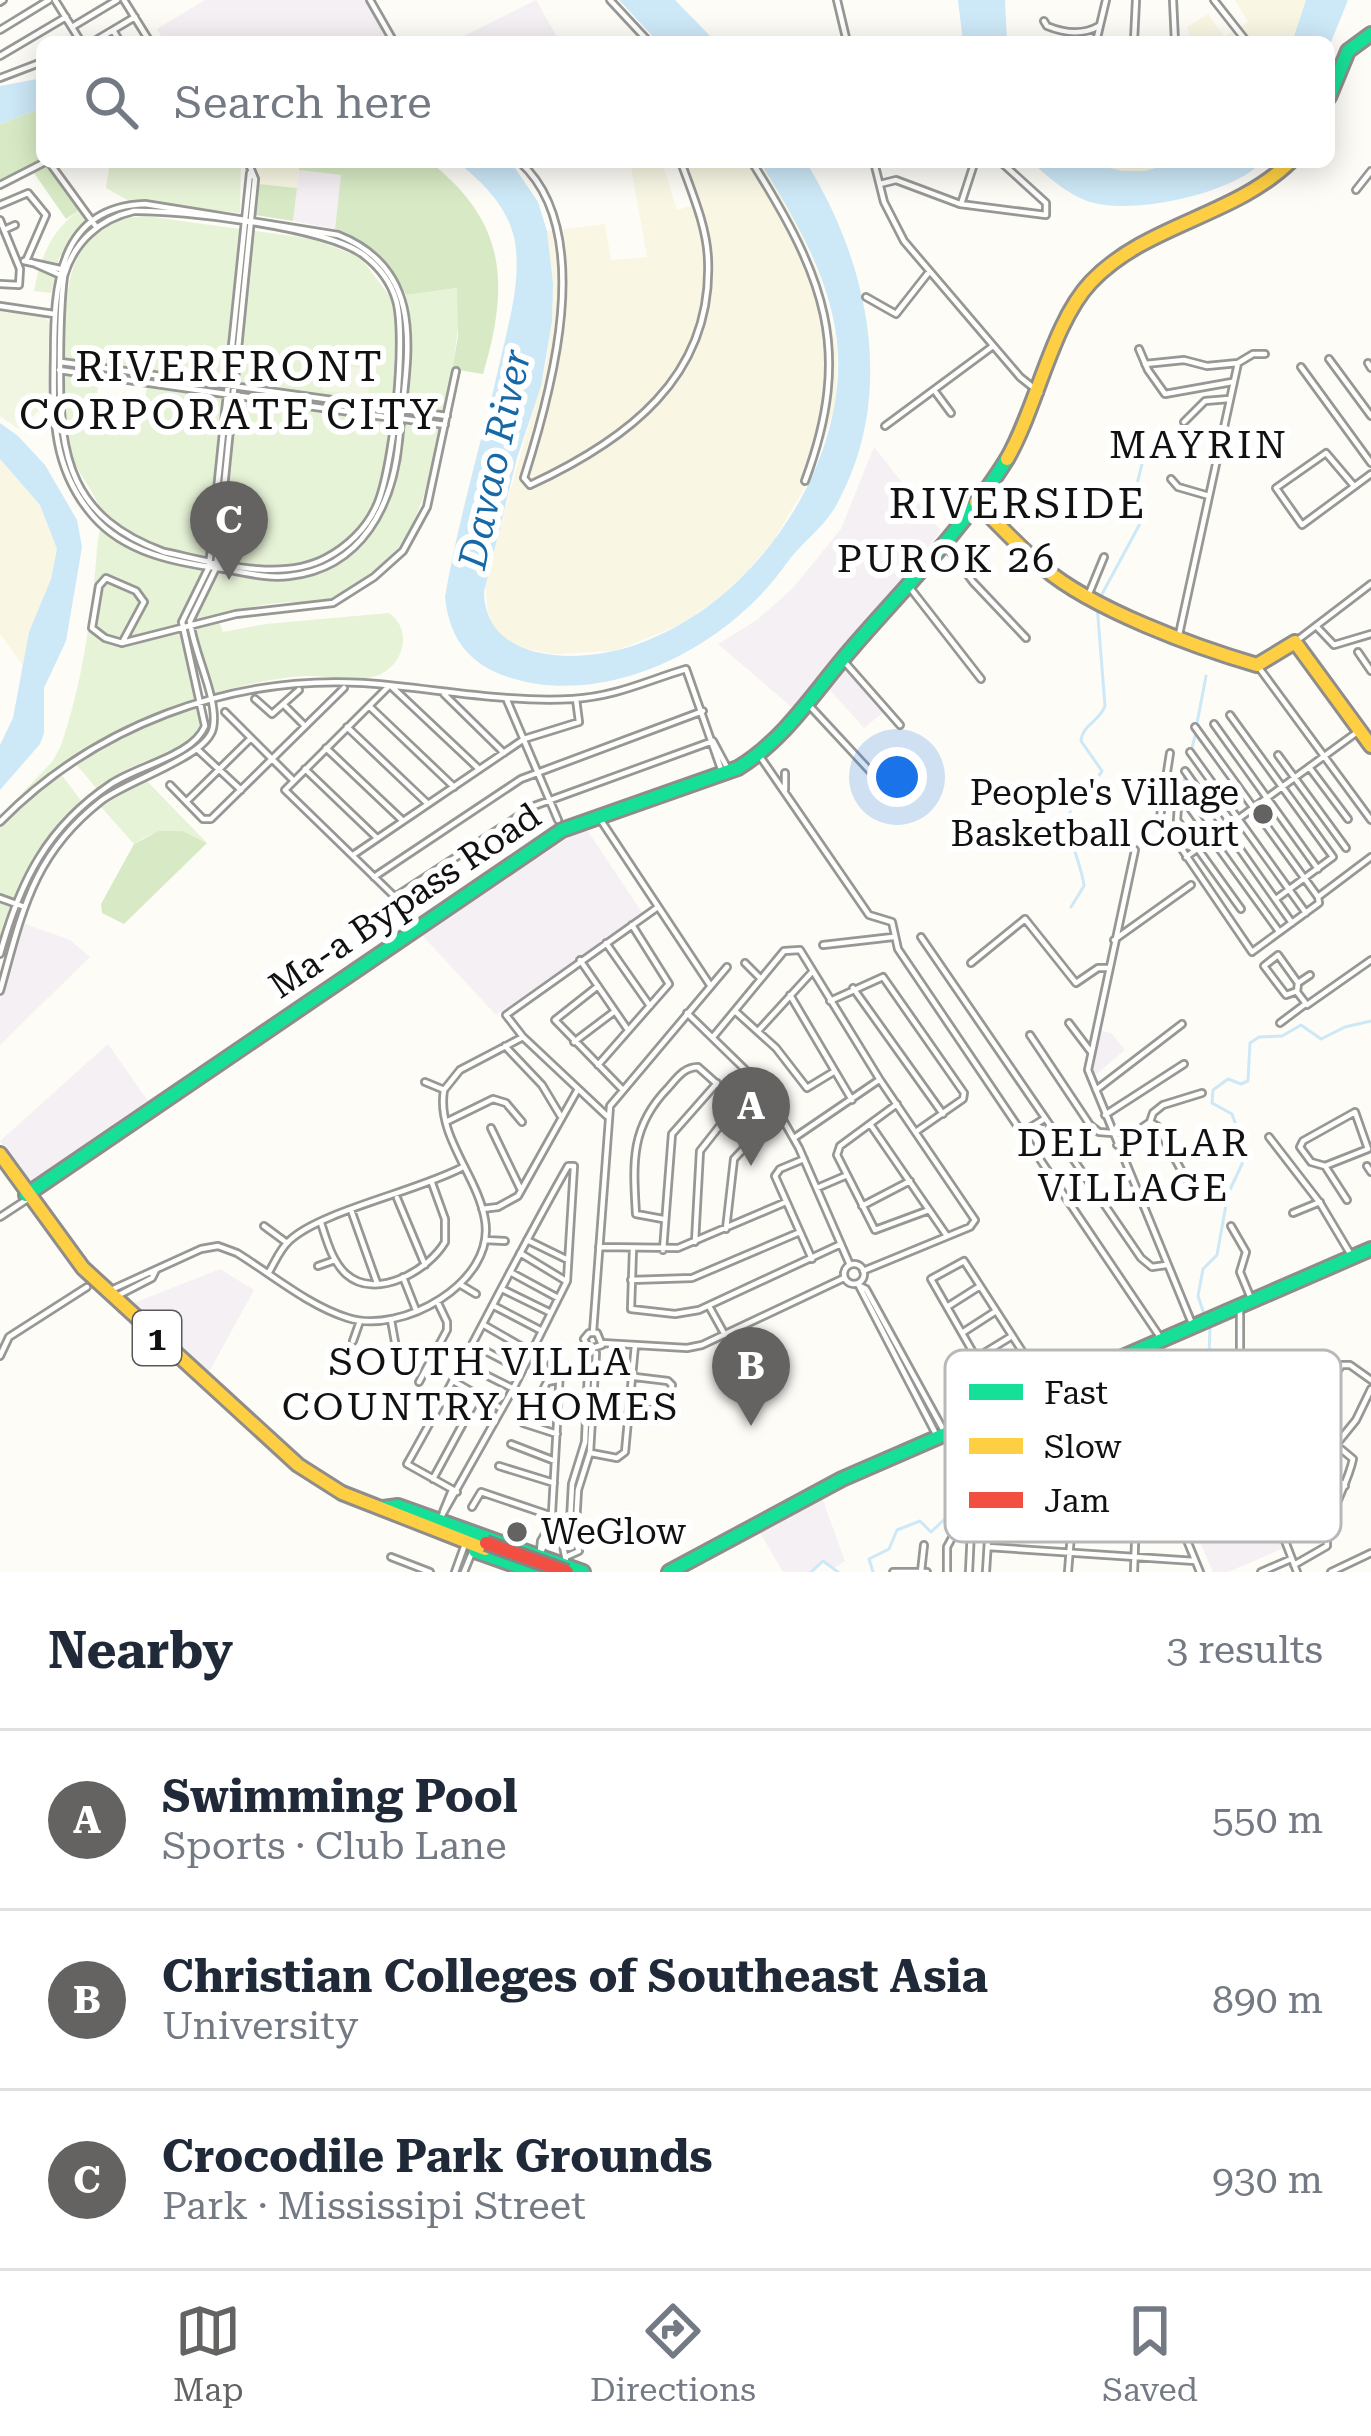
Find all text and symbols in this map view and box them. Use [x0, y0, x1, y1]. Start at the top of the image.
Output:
search box [36, 36, 1335, 168]
icon: search [78, 69, 144, 135]
text: Search here [174, 76, 432, 129]
district label: RIVERFRONT CORPORATE CITY [19, 342, 441, 439]
water label: Davao River [449, 345, 541, 574]
district label: MAYRIN [1109, 422, 1289, 468]
district label: RIVERSIDE [889, 479, 1147, 528]
pin: C [190, 481, 268, 580]
district label: PUROK 26 [837, 536, 1057, 582]
your location [867, 747, 927, 807]
place label: People's Village Basketball Court [950, 772, 1239, 855]
street label: Ma-a Bypass Road [262, 795, 548, 1007]
marker: People's Village Basketball Court [1250, 801, 1276, 827]
pin: A [712, 1067, 790, 1166]
district label: DEL PILAR VILLAGE [1017, 1120, 1251, 1211]
road number: 1 [133, 1311, 181, 1365]
pin: B [712, 1327, 790, 1426]
district label: SOUTH VILLA COUNTRY HOMES [282, 1339, 680, 1430]
legend [945, 1350, 1341, 1542]
text: Fast [1044, 1373, 1108, 1412]
text: Slow [1044, 1427, 1122, 1466]
text: Jam [1044, 1481, 1110, 1520]
place label: WeGlow [541, 1511, 686, 1553]
marker: WeGlow [504, 1519, 530, 1545]
text: Nearby [48, 1621, 233, 1680]
text: 3 results [1166, 1627, 1323, 1673]
text: Swimming Pool [162, 1770, 518, 1823]
text: A [73, 1797, 101, 1843]
text: 550 m [1212, 1797, 1323, 1843]
text: Sports · Club Lane [162, 1823, 507, 1869]
text: Christian Colleges of Southeast Asia [162, 1950, 988, 2003]
text: B [73, 1977, 101, 2023]
text: 890 m [1212, 1977, 1323, 2023]
text: University [162, 2003, 358, 2049]
text: Crocodile Park Grounds [162, 2130, 712, 2183]
text: C [73, 2157, 101, 2203]
text: 930 m [1212, 2157, 1323, 2203]
text: Park · Mississipi Street [162, 2183, 586, 2229]
tab: Map [173, 2298, 244, 2409]
tab: Directions [590, 2298, 756, 2409]
tab: Saved [1102, 2298, 1198, 2409]

